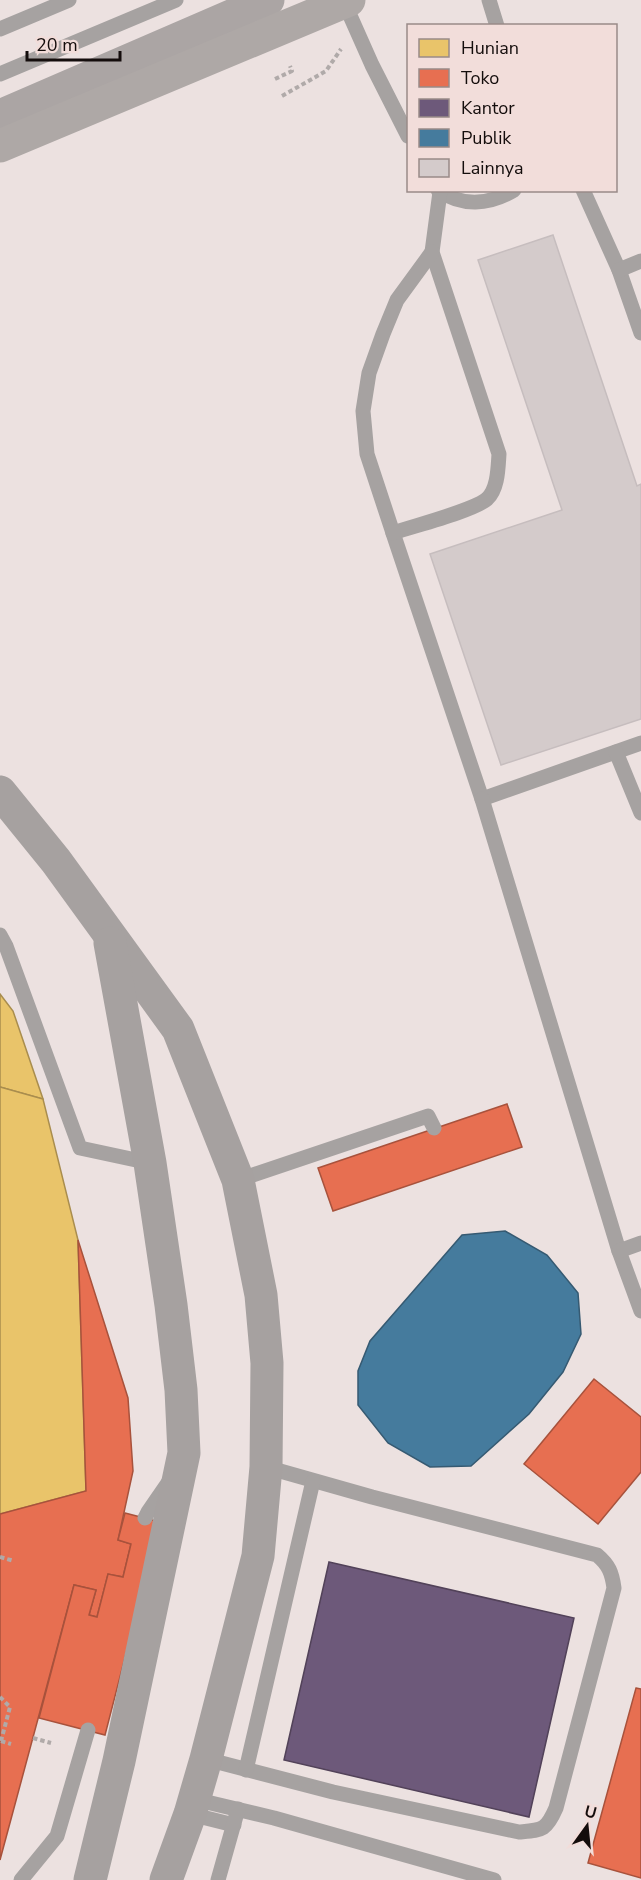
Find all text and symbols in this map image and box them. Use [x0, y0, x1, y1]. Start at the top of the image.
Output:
scale bar [27, 24, 120, 62]
legend [407, 24, 617, 192]
text: 20 m [36, 33, 78, 57]
text: Hunian [461, 36, 519, 60]
text: Toko [461, 66, 499, 90]
text: Kantor [461, 96, 515, 120]
text: Publik [461, 126, 512, 150]
text: Lainnya [461, 156, 523, 180]
north arrow [557, 1796, 617, 1856]
text: U [582, 1800, 599, 1825]

